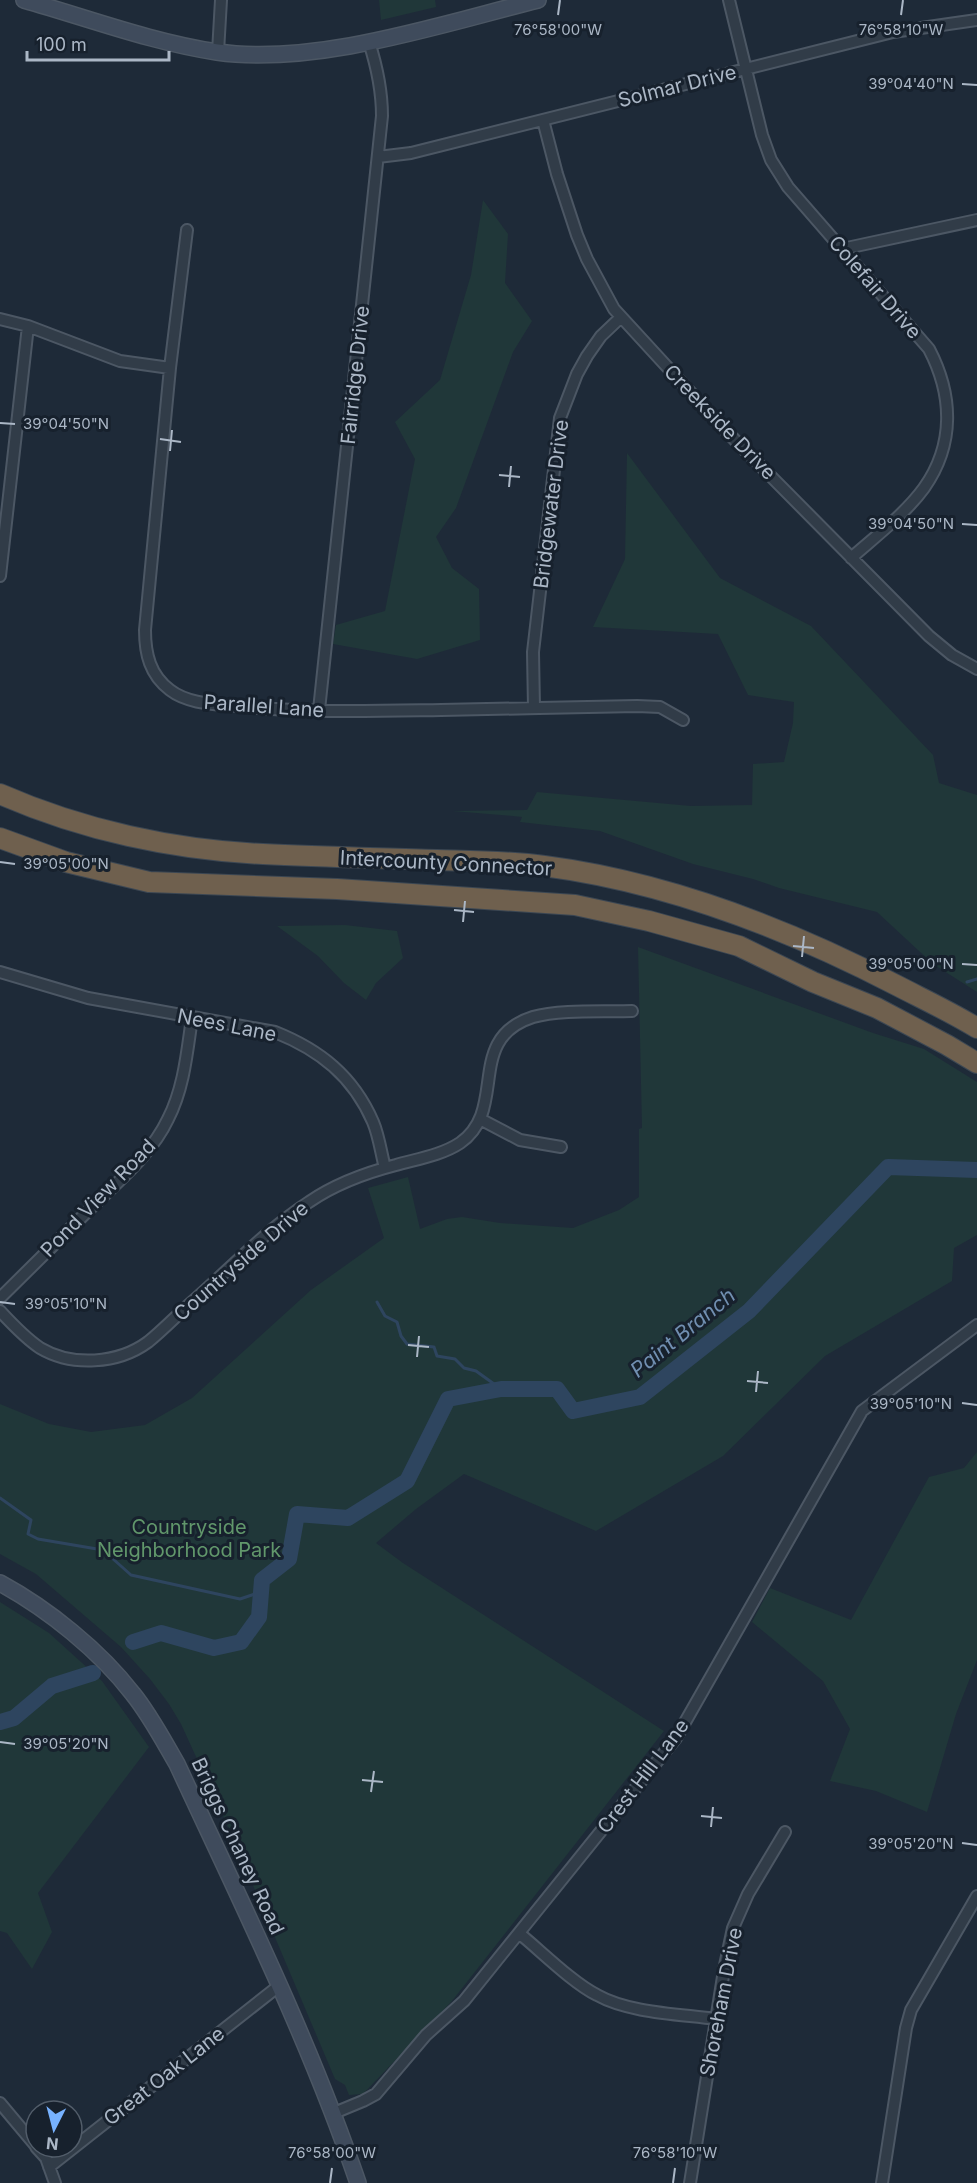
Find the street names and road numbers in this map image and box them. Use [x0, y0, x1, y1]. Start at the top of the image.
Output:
street label: Solmar Drive [615, 60, 739, 112]
street label: Colefair Drive [824, 230, 926, 344]
street label: Fairridge Drive [336, 304, 374, 446]
street label: Creekside Drive [659, 359, 781, 485]
street label: Bridgewater Drive [529, 418, 573, 590]
street label: Parallel Lane [203, 690, 325, 722]
street label: Intercounty Connector [339, 845, 553, 881]
street label: Nees Lane [175, 1004, 279, 1046]
street label: Pond View Road [36, 1134, 160, 1262]
street label: Countryside Drive [169, 1196, 313, 1326]
street label: Crest Hill Lane [592, 1714, 694, 1838]
street label: Briggs Chaney Road [186, 1754, 290, 1938]
street label: Shoreham Drive [695, 1925, 747, 2079]
street label: Great Oak Lane [99, 2021, 229, 2131]

